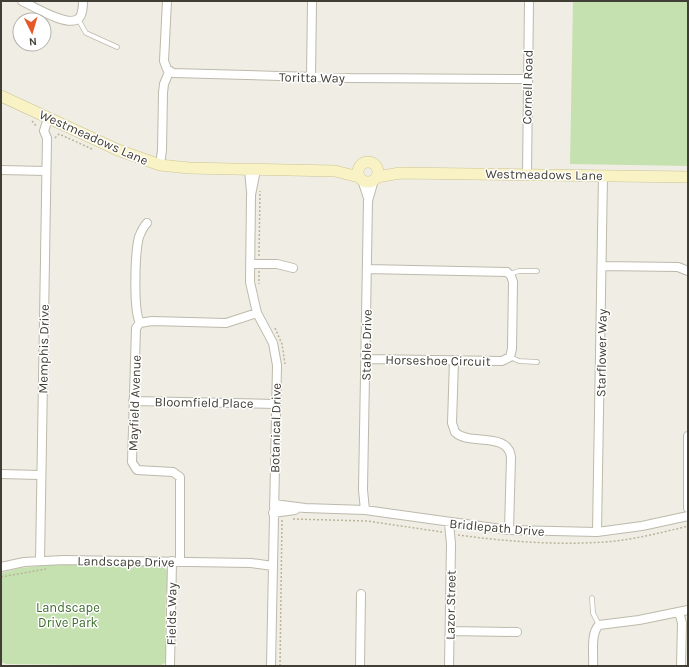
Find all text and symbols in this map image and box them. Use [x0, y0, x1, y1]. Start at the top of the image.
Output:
north arrow [12, 12, 52, 52]
text: N [28, 35, 37, 48]
street label: Cornell Road [519, 50, 536, 124]
street label: Toritta Way [279, 69, 345, 86]
street label: Westmeadows Lane [37, 107, 151, 168]
street label: Westmeadows Lane [485, 166, 603, 183]
street label: Memphis Drive [35, 304, 52, 394]
street label: Stable Drive [358, 309, 375, 381]
street label: Starflower Way [593, 309, 610, 397]
street label: Horseshoe Circuit [385, 352, 491, 369]
street label: Mayfield Avenue [125, 354, 144, 451]
street label: Botanical Drive [267, 383, 284, 473]
street label: Bloomfield Place [154, 394, 254, 411]
street label: Bridlepath Drive [449, 516, 546, 539]
street label: Landscape Drive [77, 553, 175, 570]
street label: Lazor Street [442, 570, 459, 640]
street label: Fields Way [163, 582, 180, 646]
park label: Landscape Drive Park [36, 600, 100, 630]

